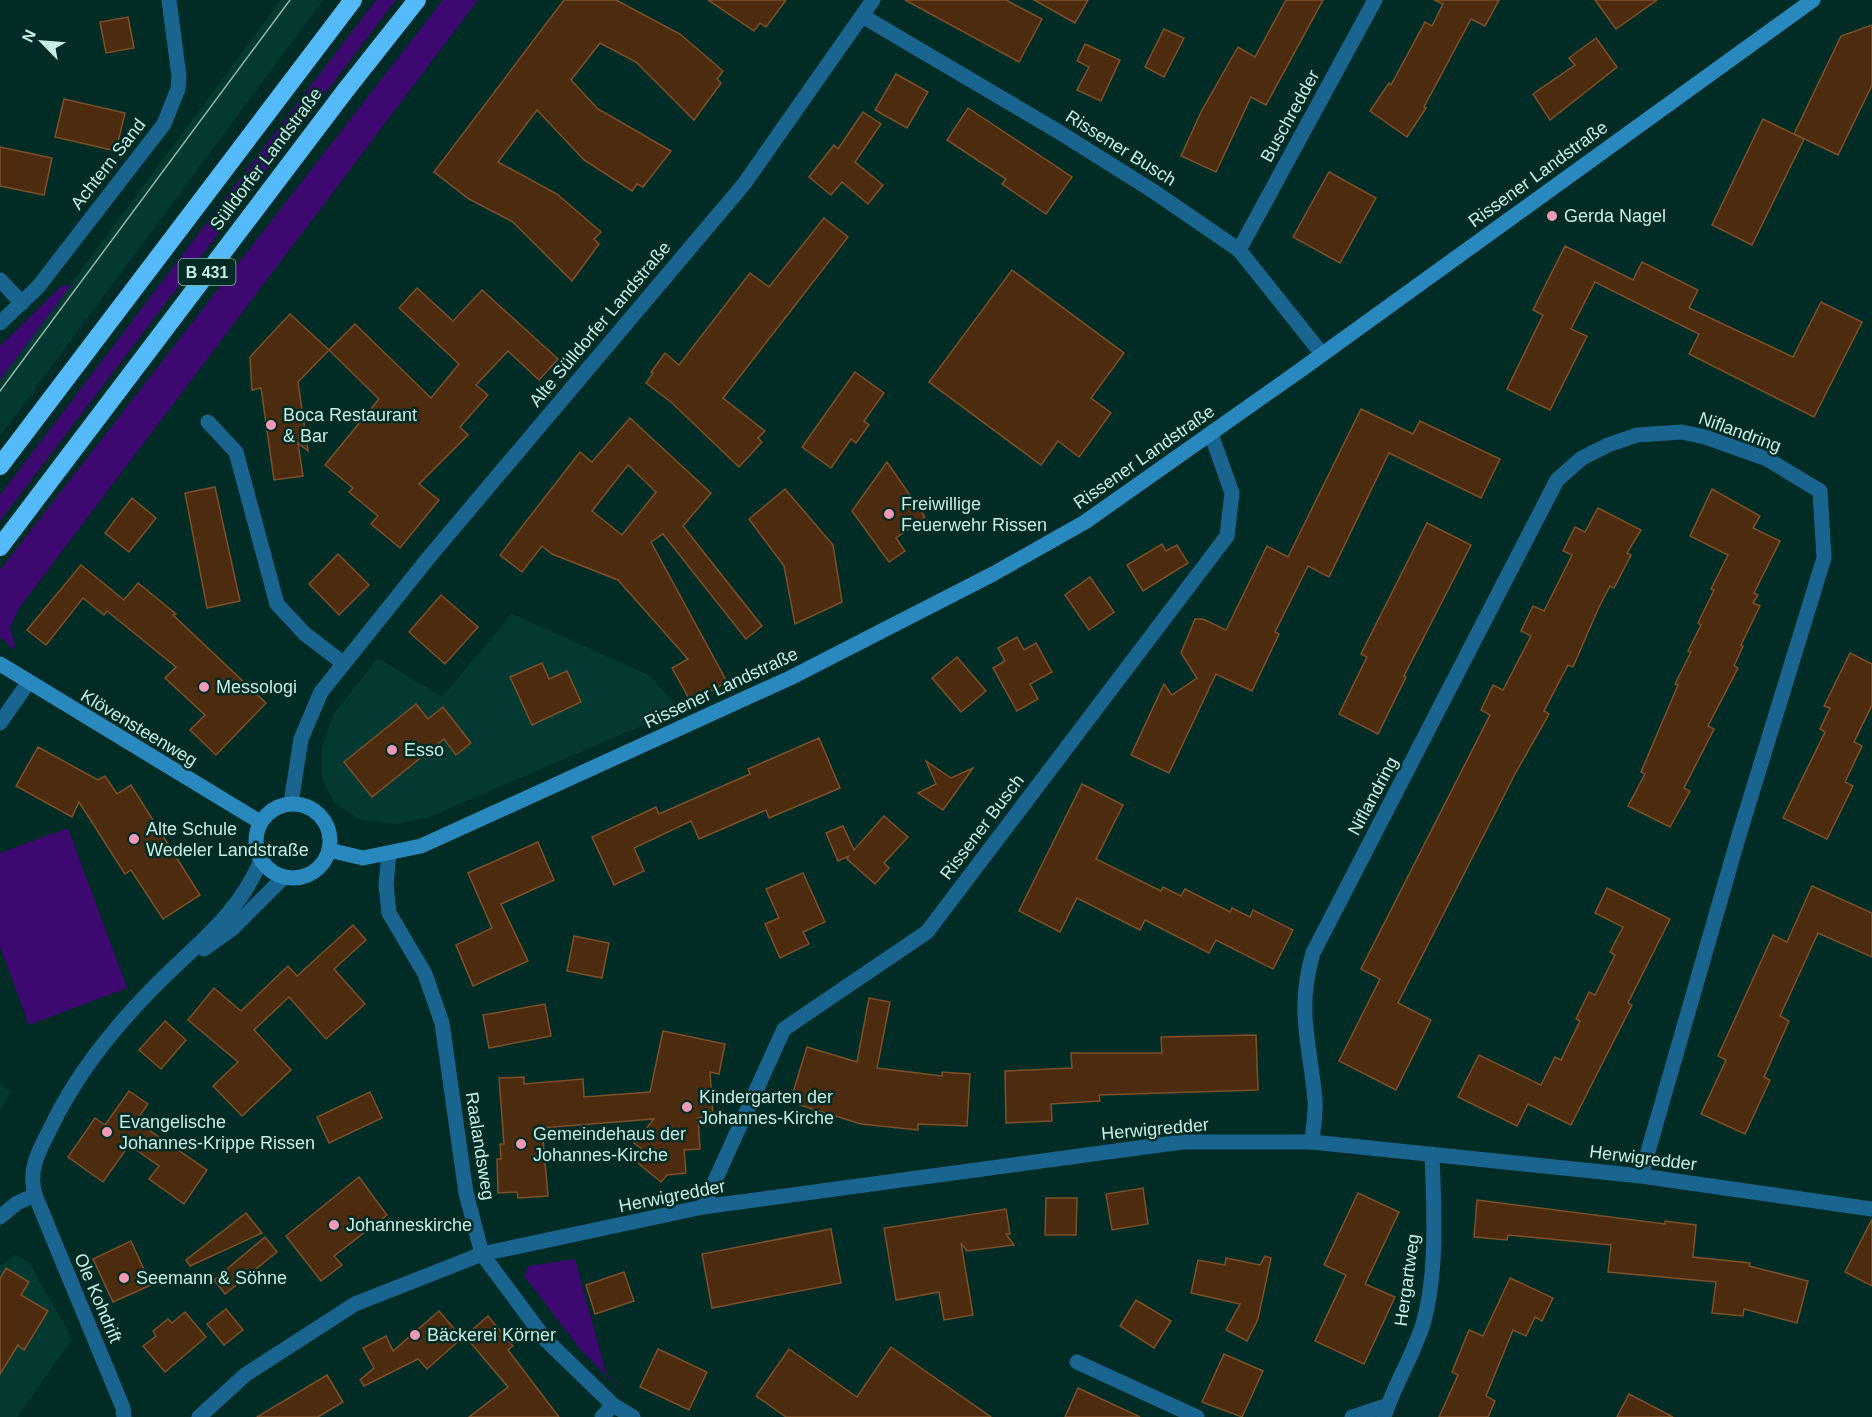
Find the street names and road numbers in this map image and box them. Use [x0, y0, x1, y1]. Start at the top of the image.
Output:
street label: Buschredder [1257, 67, 1323, 165]
street label: Sülldorfer Landstraße [206, 84, 326, 234]
street label: Rissener Busch [1062, 106, 1180, 190]
street label: Achtern Sand [67, 115, 149, 213]
street label: Rissener Landstraße [1465, 117, 1611, 231]
street label: Alte Sülldorfer Landstraße [525, 237, 675, 411]
road number: B 431 [178, 259, 236, 285]
street label: Rissener Landstraße [1070, 401, 1218, 513]
street label: Niflandring [1696, 408, 1784, 456]
street label: Rissener Landstraße [641, 644, 801, 732]
street label: Klövensteenweg [77, 685, 201, 771]
street label: Niflandring [1344, 753, 1402, 839]
street label: Rissener Busch [936, 771, 1028, 883]
street label: Raalandsweg [462, 1091, 498, 1201]
street label: Herwigredder [1100, 1114, 1210, 1144]
street label: Herwigredder [1588, 1141, 1698, 1175]
street label: Herwigredder [617, 1176, 727, 1216]
street label: Hergartweg [1391, 1233, 1423, 1327]
street label: Ole Kohdrift [70, 1250, 126, 1346]

